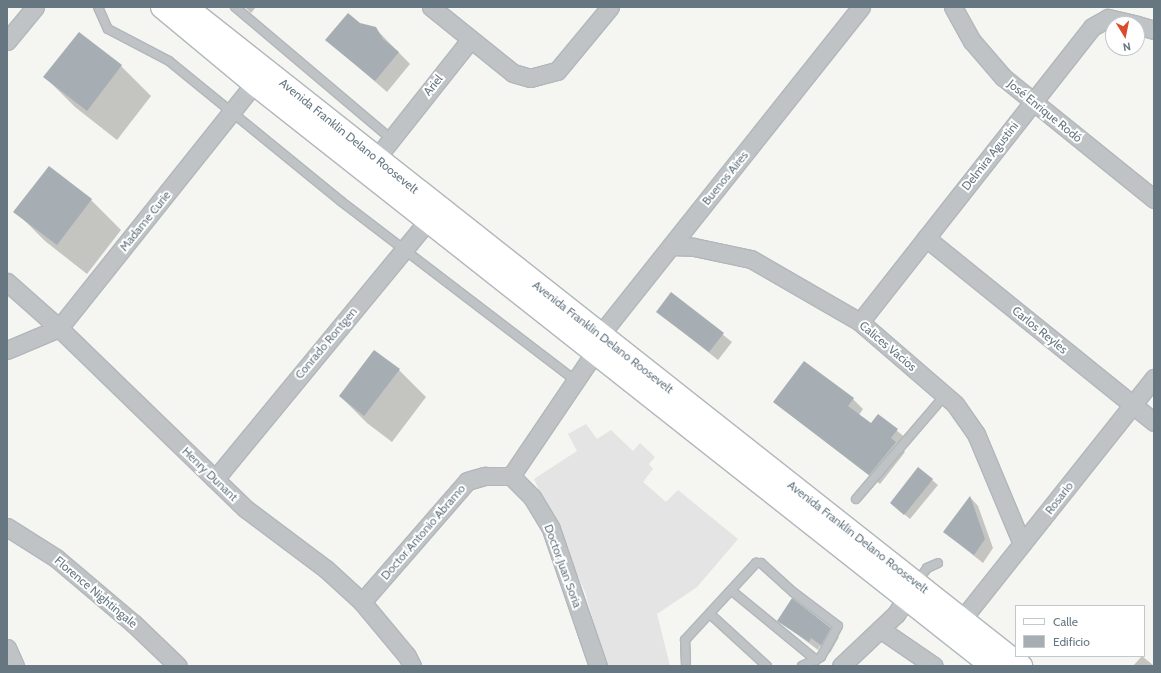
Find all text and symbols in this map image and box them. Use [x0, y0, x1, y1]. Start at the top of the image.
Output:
north arrow [1105, 16, 1145, 56]
text: N [1122, 39, 1132, 54]
street label: Ariel [420, 72, 446, 98]
street label: Avenida Franklin Delano Roosevelt [277, 75, 421, 197]
street label: José Enrique Rodó [1005, 77, 1085, 145]
street label: Delmira Agustini [959, 119, 1021, 193]
street label: Buenos Aires [699, 148, 751, 208]
street label: Madame Curie [116, 188, 174, 254]
street label: Avenida Franklin Delano Roosevelt [530, 278, 676, 396]
street label: Carlos Reyles [1009, 303, 1071, 357]
street label: Conrado Rontgen [292, 304, 360, 382]
street label: Calices Vacios [857, 318, 919, 374]
street label: Henry Dunant [179, 444, 241, 504]
street label: Avenida Franklin Delano Roosevelt [785, 478, 931, 596]
street label: Rosario [1042, 479, 1076, 517]
street label: Doctor Antonio Abramo [378, 481, 468, 583]
street label: Doctor Juan Soria [541, 522, 585, 610]
street label: Florence Nightingale [52, 553, 140, 631]
legend [1015, 605, 1145, 657]
text: Calle [1053, 614, 1078, 629]
text: Edificio [1053, 634, 1090, 649]

